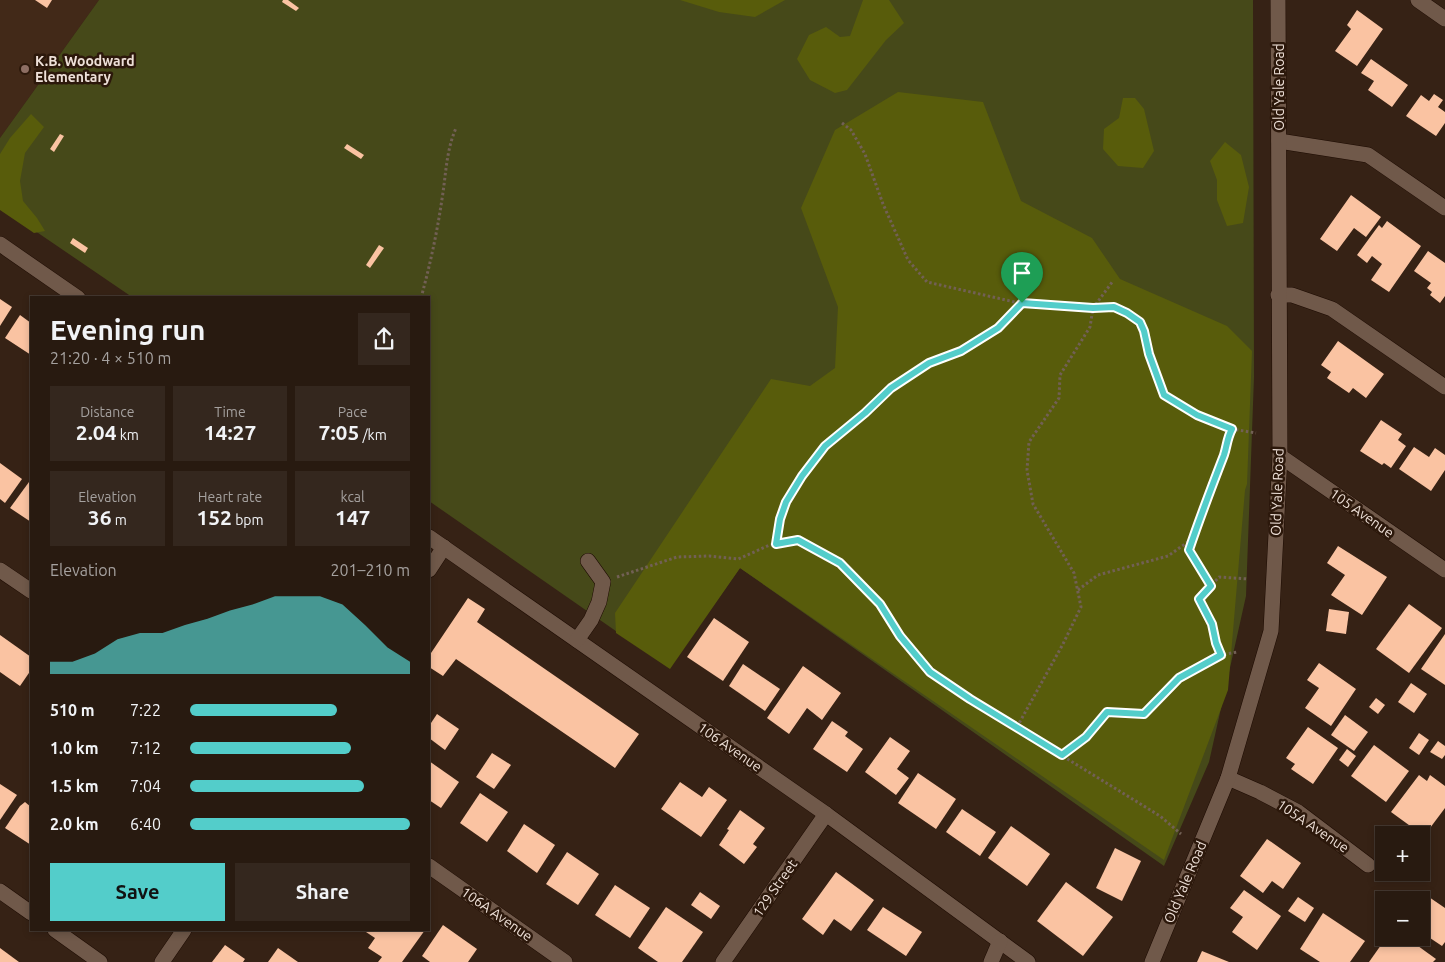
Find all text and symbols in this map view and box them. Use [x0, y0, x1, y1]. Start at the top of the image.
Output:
street label: Old Yale Road [1271, 43, 1287, 131]
place label: K.B. Woodward Elementary [35, 53, 135, 85]
marker: K.B. Woodward Elementary [19, 63, 31, 75]
pin [1001, 252, 1043, 303]
icon: arrive [1008, 259, 1036, 287]
button: share [358, 313, 410, 365]
text: Evening run [50, 314, 205, 345]
text: 21:20 · 4 × 510 m [50, 349, 171, 367]
text: Distance [80, 404, 134, 420]
text: Time [214, 404, 246, 420]
text: Pace [338, 404, 367, 420]
text: 2.04 [76, 420, 117, 444]
text: 14:27 [204, 420, 256, 444]
text: 7:05 [319, 420, 359, 444]
text: km [117, 427, 139, 443]
text: /km [359, 427, 387, 443]
street label: Old Yale Road [1267, 448, 1287, 536]
street label: 105 Avenue [1327, 485, 1397, 541]
text: Elevation [78, 489, 137, 505]
text: Heart rate [198, 489, 262, 505]
text: kcal [341, 489, 365, 505]
text: 36 [88, 505, 112, 529]
text: 152 [196, 505, 232, 529]
text: 147 [335, 505, 370, 529]
text: m [112, 512, 127, 528]
text: bpm [232, 512, 264, 528]
text: Elevation [50, 561, 117, 579]
text: 201–210 m [330, 561, 410, 579]
text: 510 m [50, 701, 95, 719]
text: 7:22 [130, 701, 161, 719]
street label: 106 Avenue [695, 719, 765, 775]
text: 1.0 km [50, 739, 99, 757]
text: 7:12 [130, 739, 161, 757]
text: 1.5 km [50, 777, 99, 795]
text: 7:04 [130, 777, 161, 795]
street label: 105A Avenue [1274, 796, 1352, 856]
text: 2.0 km [50, 815, 99, 833]
text: 6:40 [130, 815, 161, 833]
map controls [1375, 826, 1430, 946]
button: + [1375, 826, 1430, 881]
street label: Old Yale Road [1161, 839, 1209, 925]
street label: 129 Street [750, 856, 801, 920]
button: Save [50, 863, 225, 921]
button: Share [235, 863, 410, 921]
street label: 106A Avenue [458, 884, 536, 944]
button: − [1375, 891, 1430, 946]

